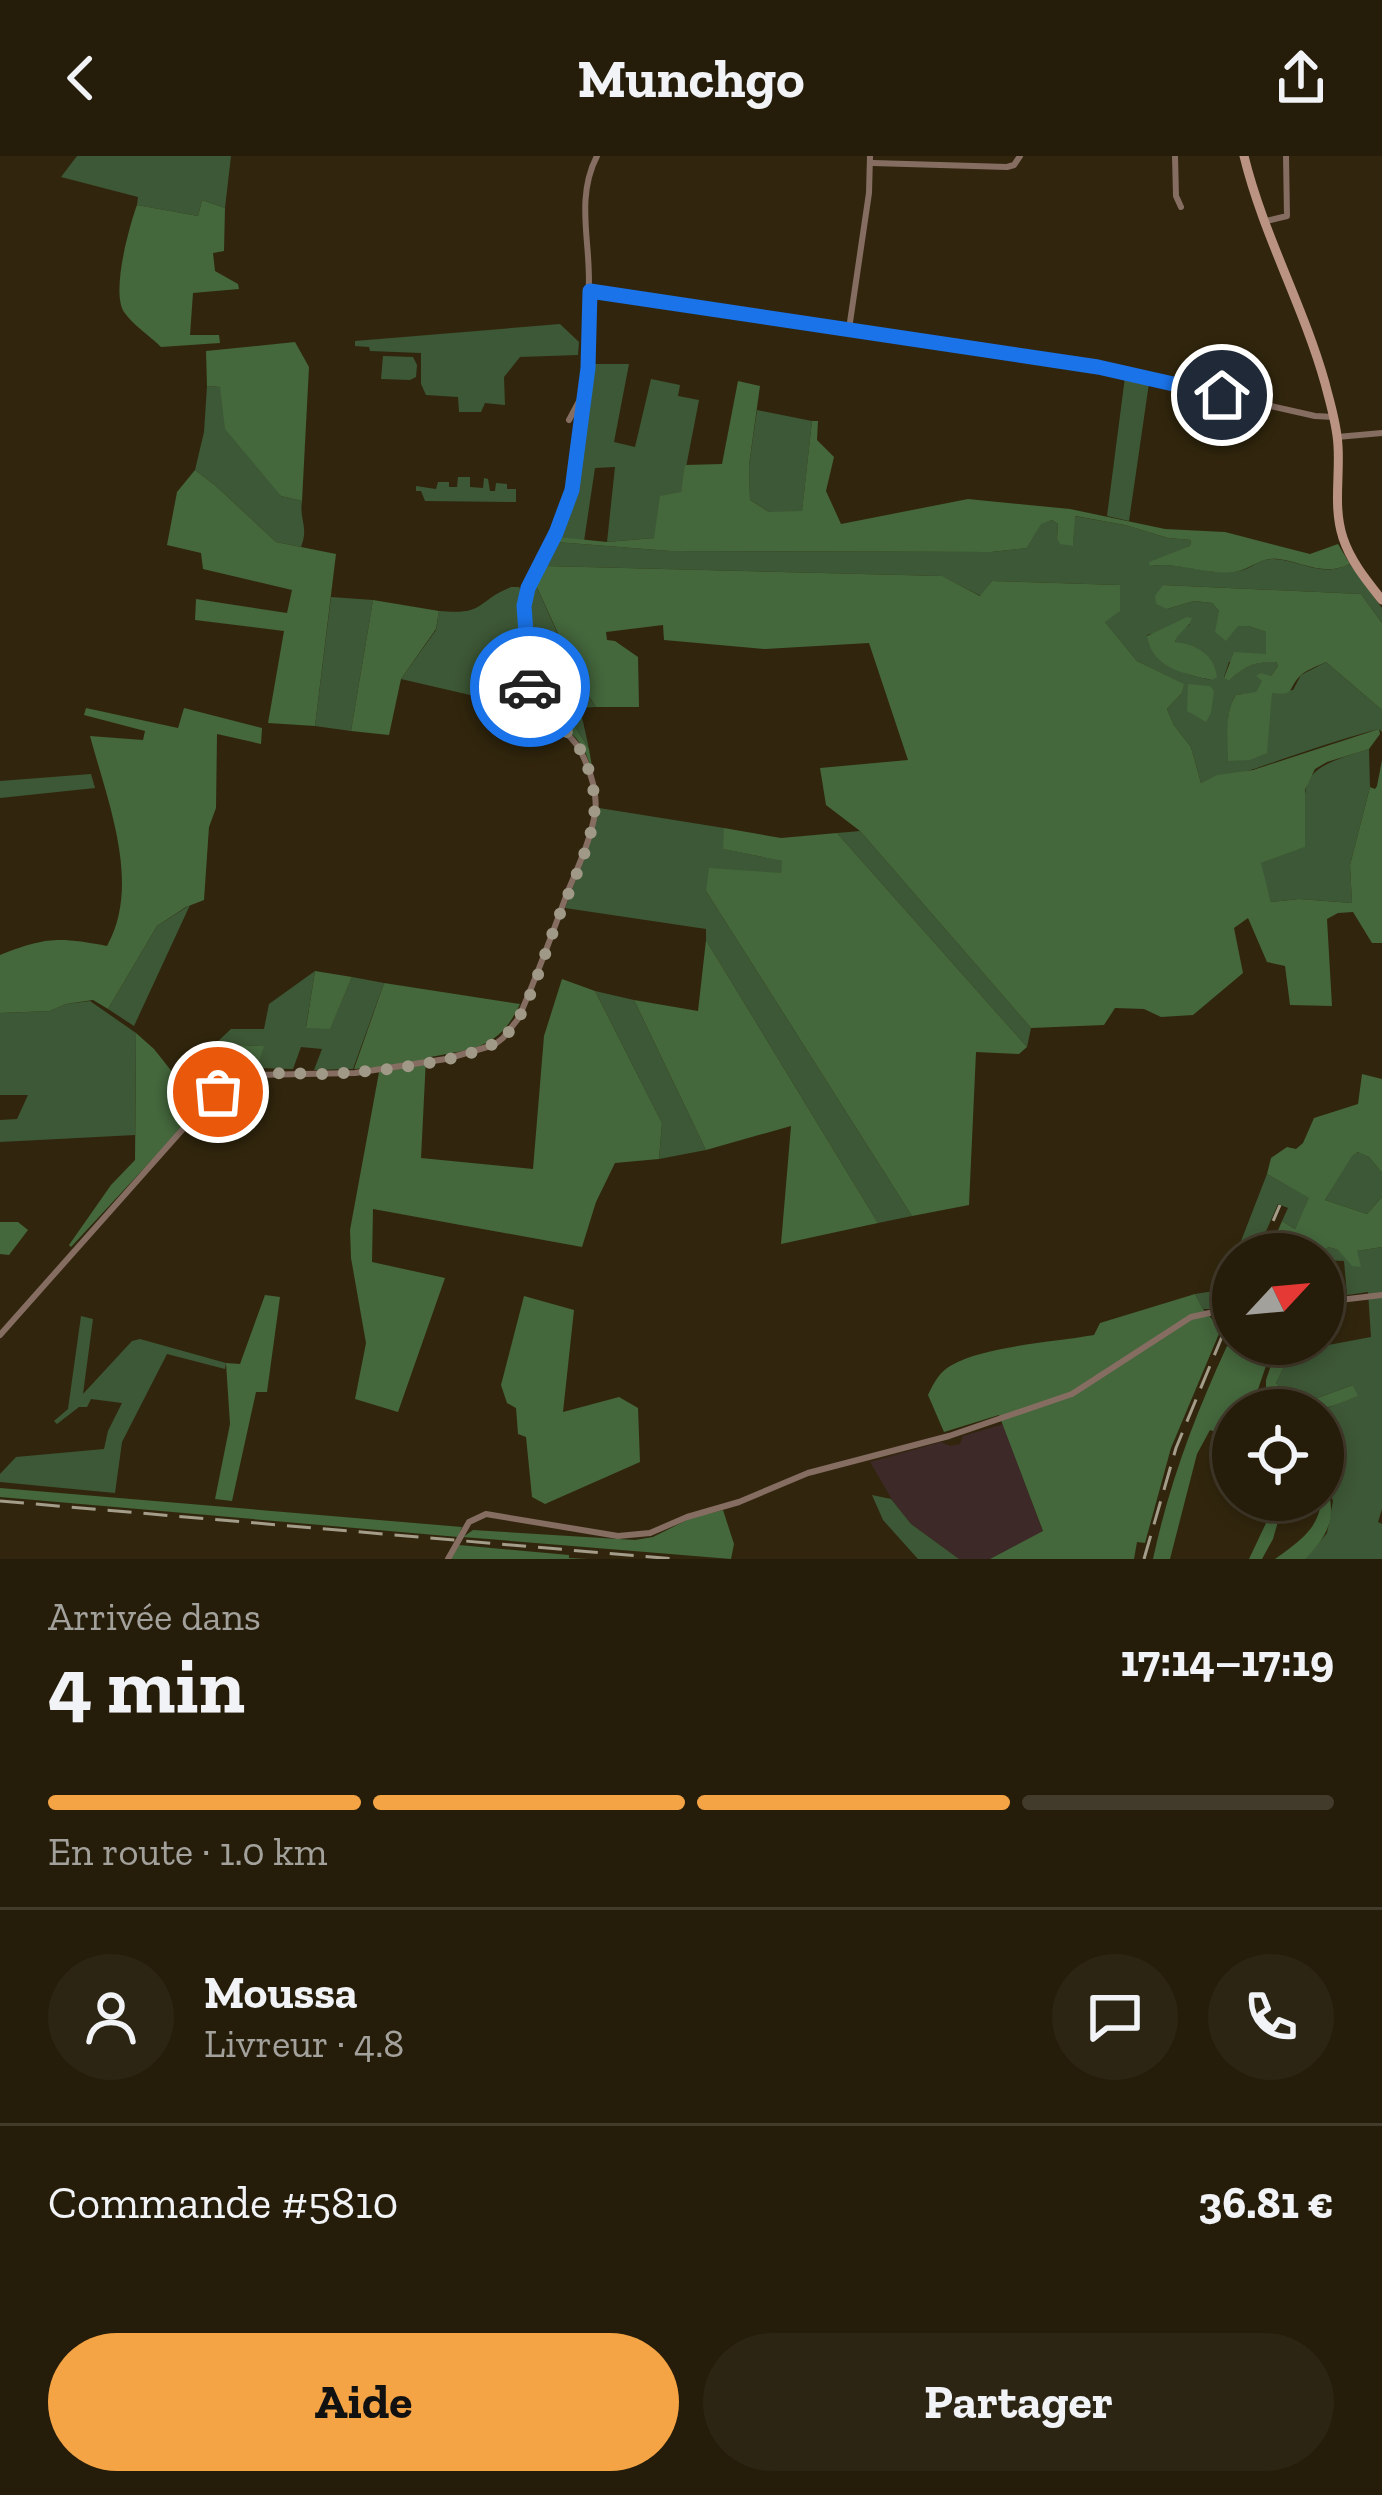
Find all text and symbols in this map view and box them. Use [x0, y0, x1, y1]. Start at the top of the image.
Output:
icon: back [48, 45, 114, 111]
icon: share [1268, 45, 1334, 111]
text: Munchgo [578, 46, 804, 111]
pin [1171, 344, 1273, 446]
icon: home [1189, 362, 1255, 428]
courier [470, 627, 590, 747]
icon: car [497, 654, 563, 720]
pin [167, 1041, 269, 1143]
icon: bag [185, 1059, 251, 1125]
north arrow [1212, 1233, 1344, 1365]
map controls [1212, 1233, 1344, 1521]
button: locate [1212, 1389, 1344, 1521]
text: Arrivée dans [48, 1593, 261, 1640]
text: 17:14–17:19 [1120, 1634, 1334, 1688]
text: 4 min [48, 1638, 245, 1732]
text: En route · 1.0 km [48, 1828, 327, 1875]
button: person [48, 1954, 174, 2080]
button: chat [1052, 1954, 1178, 2080]
button: phone [1208, 1954, 1334, 2080]
text: Moussa [204, 1966, 358, 2020]
text: Livreur · 4.8 [204, 2020, 404, 2067]
text: Commande #5810 [48, 2176, 399, 2230]
text: 36.81 € [1198, 2176, 1334, 2230]
button: Aide [48, 2333, 679, 2471]
button: Partager [703, 2333, 1334, 2471]

